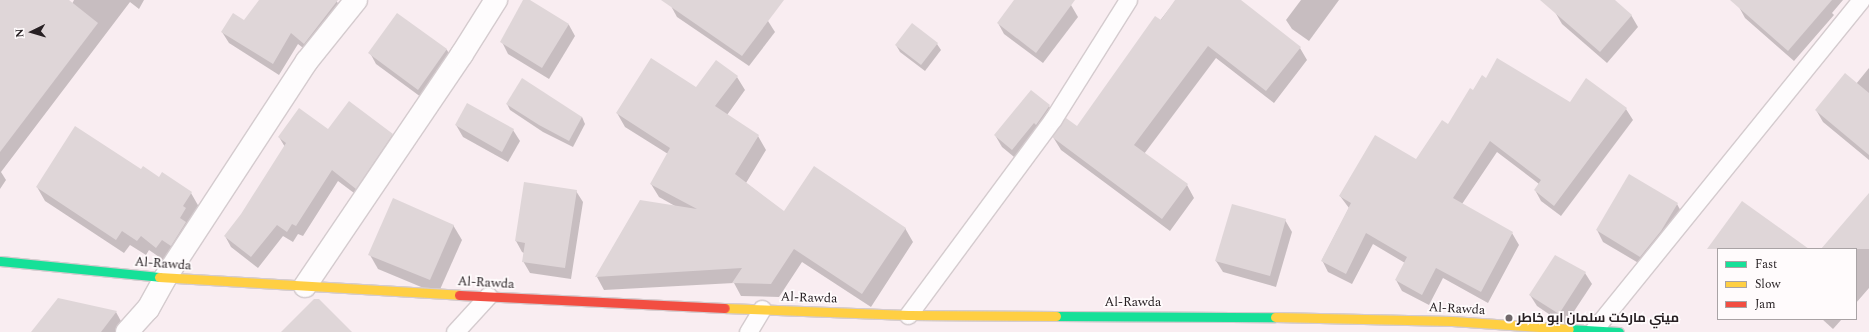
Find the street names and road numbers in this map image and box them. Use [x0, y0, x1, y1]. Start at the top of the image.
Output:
street label: Al-Rawda [134, 254, 192, 274]
street label: Al-Rawda [457, 274, 515, 292]
street label: Al-Rawda [780, 289, 838, 307]
street label: Al-Rawda [1105, 294, 1161, 310]
street label: Al-Rawda [1428, 300, 1486, 318]

